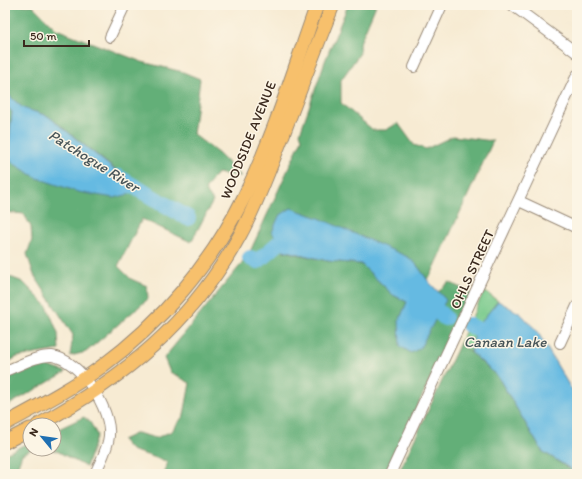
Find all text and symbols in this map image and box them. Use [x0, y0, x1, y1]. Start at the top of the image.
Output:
scale bar [24, 22, 89, 48]
text: 50 m [30, 29, 56, 43]
street label: WOODSIDE AVENUE [217, 79, 280, 202]
water label: Patchogue River [45, 126, 144, 197]
street label: OHLS STREET [447, 227, 498, 312]
water label: Canaan Lake [464, 333, 547, 351]
north arrow [22, 417, 62, 457]
text: N [26, 426, 41, 439]

